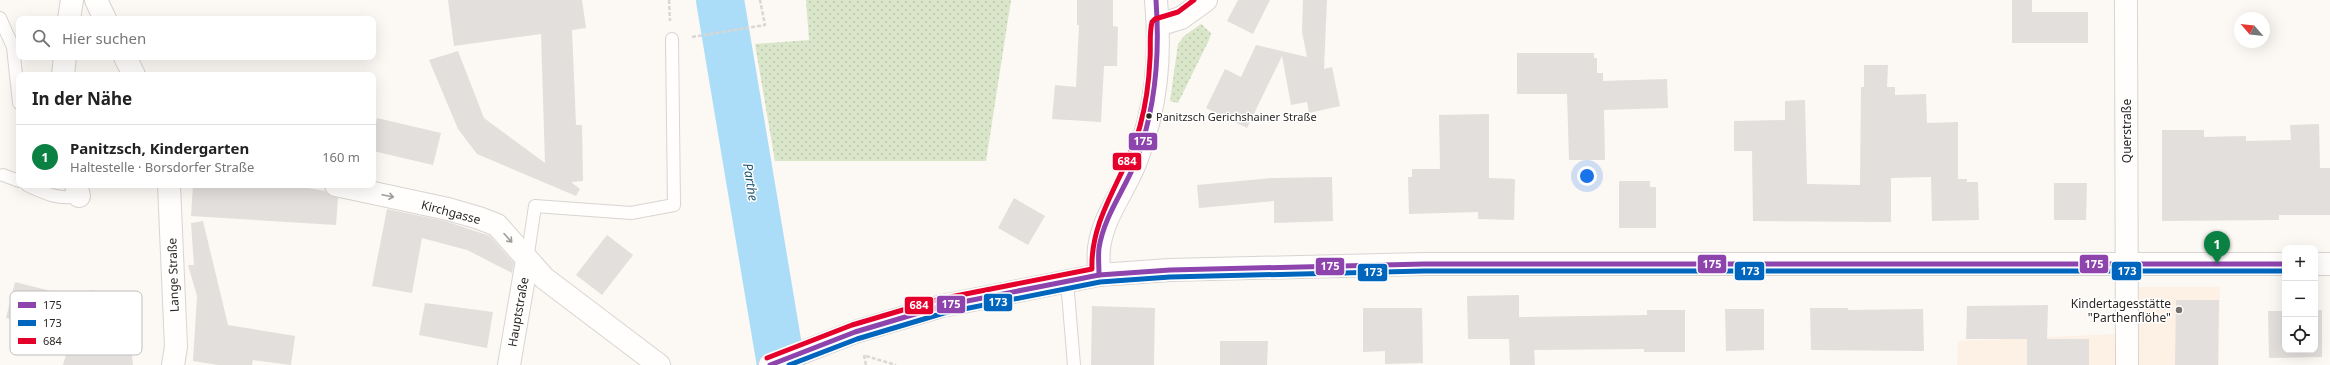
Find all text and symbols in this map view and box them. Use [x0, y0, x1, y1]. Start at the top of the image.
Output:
north arrow [2234, 12, 2270, 48]
search box [16, 16, 376, 60]
icon: search [30, 27, 52, 49]
text: Hier suchen [62, 28, 146, 48]
text: In der Nähe [32, 87, 132, 110]
street label: Querstraße [2118, 99, 2135, 163]
place label: Panitzsch Gerichshainer Straße [1156, 109, 1317, 124]
marker: Panitzsch Gerichshainer Straße [1144, 111, 1154, 121]
line badge: 175 [1128, 132, 1158, 151]
text: 175 [1134, 133, 1152, 148]
text: Panitzsch, Kindergarten [70, 138, 249, 158]
text: 1 [41, 148, 49, 166]
text: 160 m [322, 148, 360, 166]
line badge: 684 [1112, 152, 1142, 171]
text: 684 [1118, 153, 1137, 168]
text: Haltestelle · Borsdorfer Straße [70, 158, 254, 176]
water label: Parthe [739, 162, 763, 203]
your location [1577, 166, 1597, 186]
one-way arrow [381, 193, 394, 201]
street label: Kirchgasse [419, 196, 483, 228]
pin: 1 [2204, 231, 2230, 264]
one-way arrow [504, 233, 513, 243]
street label: Lange Straße [163, 237, 183, 312]
map controls [2282, 245, 2318, 353]
button: + [2282, 245, 2318, 281]
line badge: 175 [1697, 254, 1727, 274]
line badge: 175 [2079, 254, 2109, 274]
text: 175 [1703, 256, 1721, 271]
text: 175 [2085, 256, 2103, 271]
line badge: 175 [1315, 257, 1345, 276]
text: 175 [1321, 258, 1339, 273]
line badge: 173 [1734, 261, 1765, 281]
line badge: 173 [2111, 261, 2142, 281]
line badge: 173 [1357, 263, 1388, 282]
text: 173 [1741, 263, 1759, 278]
text: 173 [2118, 263, 2136, 278]
text: 173 [1364, 264, 1382, 279]
street label: Hauptstraße [503, 276, 533, 348]
button: − [2282, 281, 2318, 317]
legend [10, 291, 142, 355]
line badge: 173 [983, 293, 1013, 312]
text: 173 [989, 294, 1007, 309]
line badge: 175 [936, 295, 966, 314]
place label: Kindertagesstätte "Parthenflöhe" [2071, 295, 2171, 326]
line badge: 684 [904, 296, 934, 315]
text: 175 [942, 296, 960, 311]
text: 175 [43, 297, 62, 312]
text: 684 [910, 297, 929, 312]
marker: Kindertagesstätte "Parthenflöhe" [2174, 305, 2184, 315]
text: 173 [43, 315, 62, 330]
button: locate [2282, 317, 2318, 353]
text: 684 [43, 333, 63, 348]

